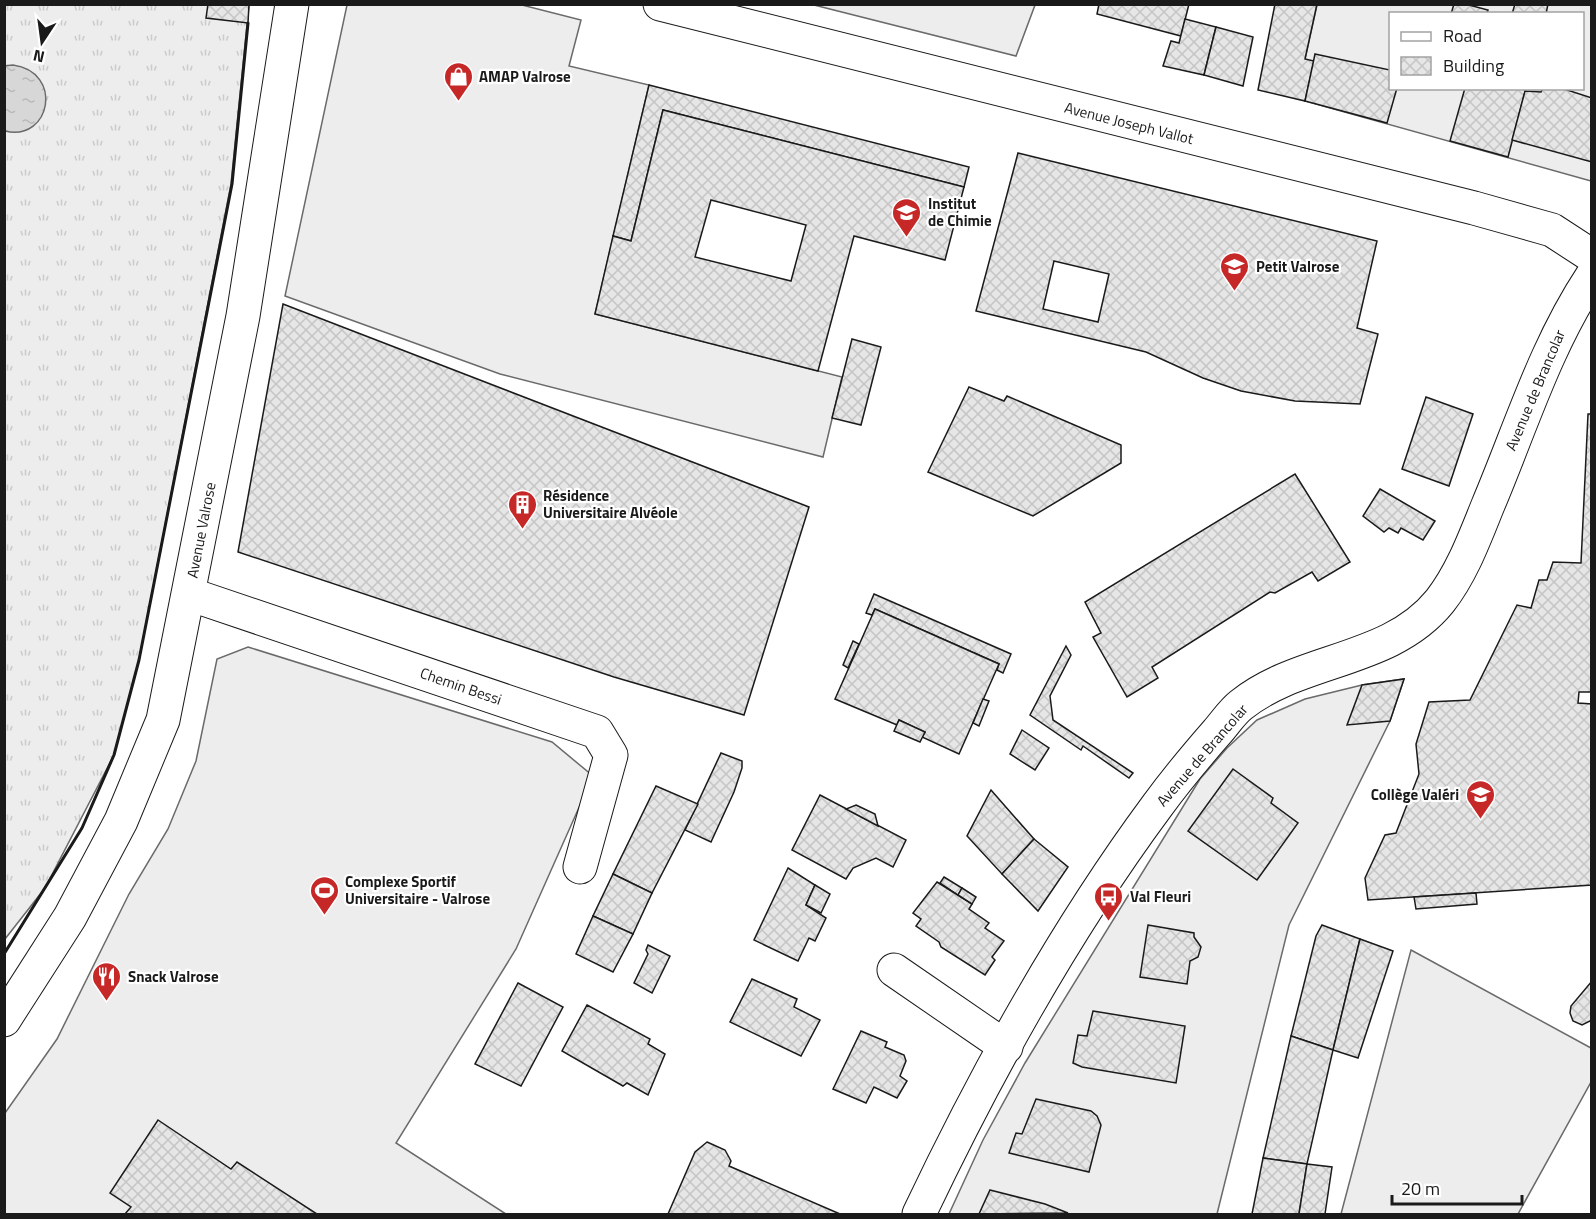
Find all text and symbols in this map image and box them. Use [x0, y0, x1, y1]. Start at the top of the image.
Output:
north arrow [12, 12, 72, 72]
legend [1389, 12, 1584, 90]
text: Road [1443, 22, 1482, 49]
text: N [31, 44, 47, 70]
text: Building [1443, 52, 1504, 79]
shop icon: AMAP Valrose [442, 60, 474, 102]
place label: AMAP Valrose [479, 65, 571, 88]
street label: Avenue Joseph Vallot [1062, 96, 1197, 150]
place label: Institut de Chimie [928, 192, 992, 232]
school or university icon: Institut de Chimie [891, 196, 923, 238]
school or university icon: Petit Valrose [1219, 250, 1251, 292]
place label: Petit Valrose [1256, 255, 1340, 278]
street label: Avenue de Brancolar [1499, 326, 1571, 454]
street label: Avenue Valrose [180, 480, 222, 580]
place label: Résidence Universitaire Alvéole [543, 484, 678, 524]
building icon: Résidence Universitaire Alvéole [506, 488, 538, 530]
street label: Chemin Bessi [417, 661, 505, 711]
street label: Avenue de Brancolar [1151, 699, 1253, 811]
school or university icon: Collège Valéri [1464, 778, 1496, 820]
place label: Collège Valéri [1371, 783, 1459, 806]
place label: Complexe Sportif Universitaire - Valrose [345, 870, 490, 910]
sports icon: Complexe Sportif Universitaire - Valrose [308, 874, 340, 916]
bus stop icon: Val Fleuri [1093, 880, 1125, 922]
place label: Val Fleuri [1130, 885, 1191, 908]
restaurant icon: Snack Valrose [91, 960, 123, 1002]
place label: Snack Valrose [128, 965, 219, 988]
scale bar [1392, 1168, 1522, 1206]
text: 20 m [1401, 1175, 1440, 1202]

